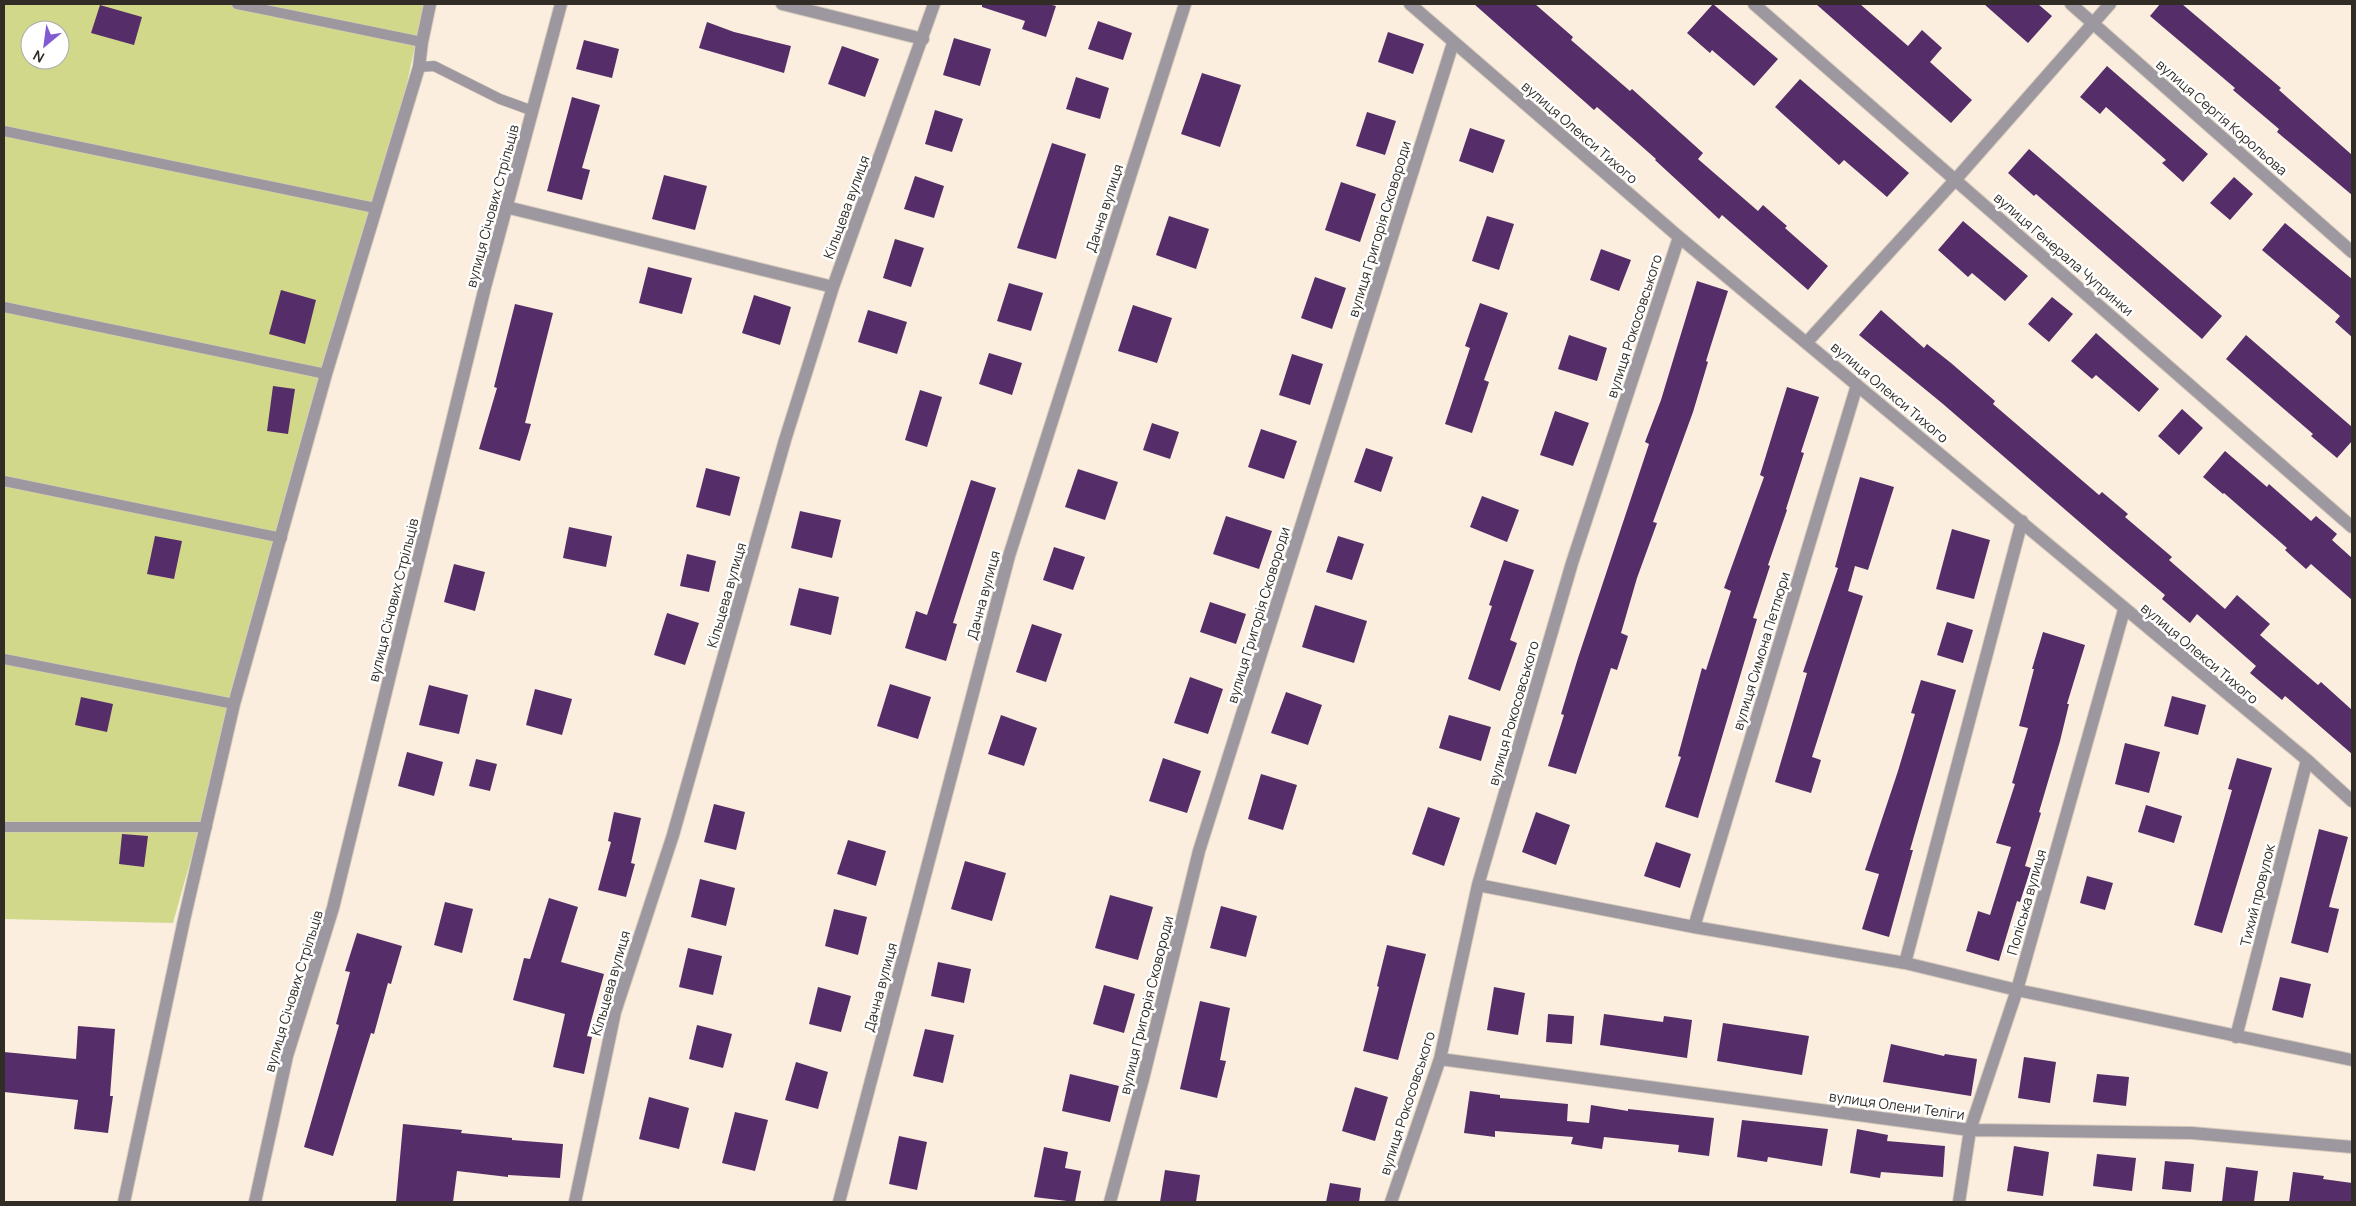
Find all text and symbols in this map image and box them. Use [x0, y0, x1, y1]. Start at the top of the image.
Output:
north arrow [20, 20, 70, 70]
text: N [29, 46, 47, 68]
street label: вулиця Сергія Корольова [2152, 55, 2292, 179]
street label: вулиця Олекси Тихого [1518, 76, 1642, 188]
street label: вулиця Січових Стрільців [461, 122, 523, 290]
street label: вулиця Григорія Сковороди [1343, 139, 1415, 319]
street label: Кільцева вулиця [818, 153, 874, 261]
street label: Дачна вулиця [1081, 162, 1127, 254]
street label: вулиця Генерала Чупринки [1990, 188, 2138, 320]
street label: вулиця Рокосовського [1602, 252, 1666, 400]
street label: вулиця Олекси Тихого [1827, 337, 1953, 447]
street label: вулиця Січових Стрільців [363, 516, 423, 684]
street label: вулиця Григорія Сковороди [1222, 525, 1294, 705]
street label: Кільцева вулиця [702, 540, 750, 650]
street label: Дачна вулиця [962, 548, 1004, 642]
street label: вулиця Симона Петлюри [1728, 569, 1794, 733]
street label: вулиця Олекси Тихого [2137, 598, 2263, 708]
street label: вулиця Рокосовського [1483, 638, 1543, 788]
street label: Тихий провулок [2235, 841, 2279, 948]
street label: Поліська вулиця [2002, 847, 2050, 957]
street label: вулиця Січових Стрільців [259, 907, 327, 1074]
street label: вулиця Григорія Сковороди [1115, 914, 1177, 1096]
street label: Кільцева вулиця [586, 928, 634, 1038]
street label: Дачна вулиця [859, 940, 901, 1034]
street label: вулиця Рокосовського [1375, 1029, 1439, 1177]
street label: вулиця Олени Теліги [1828, 1086, 1966, 1124]

